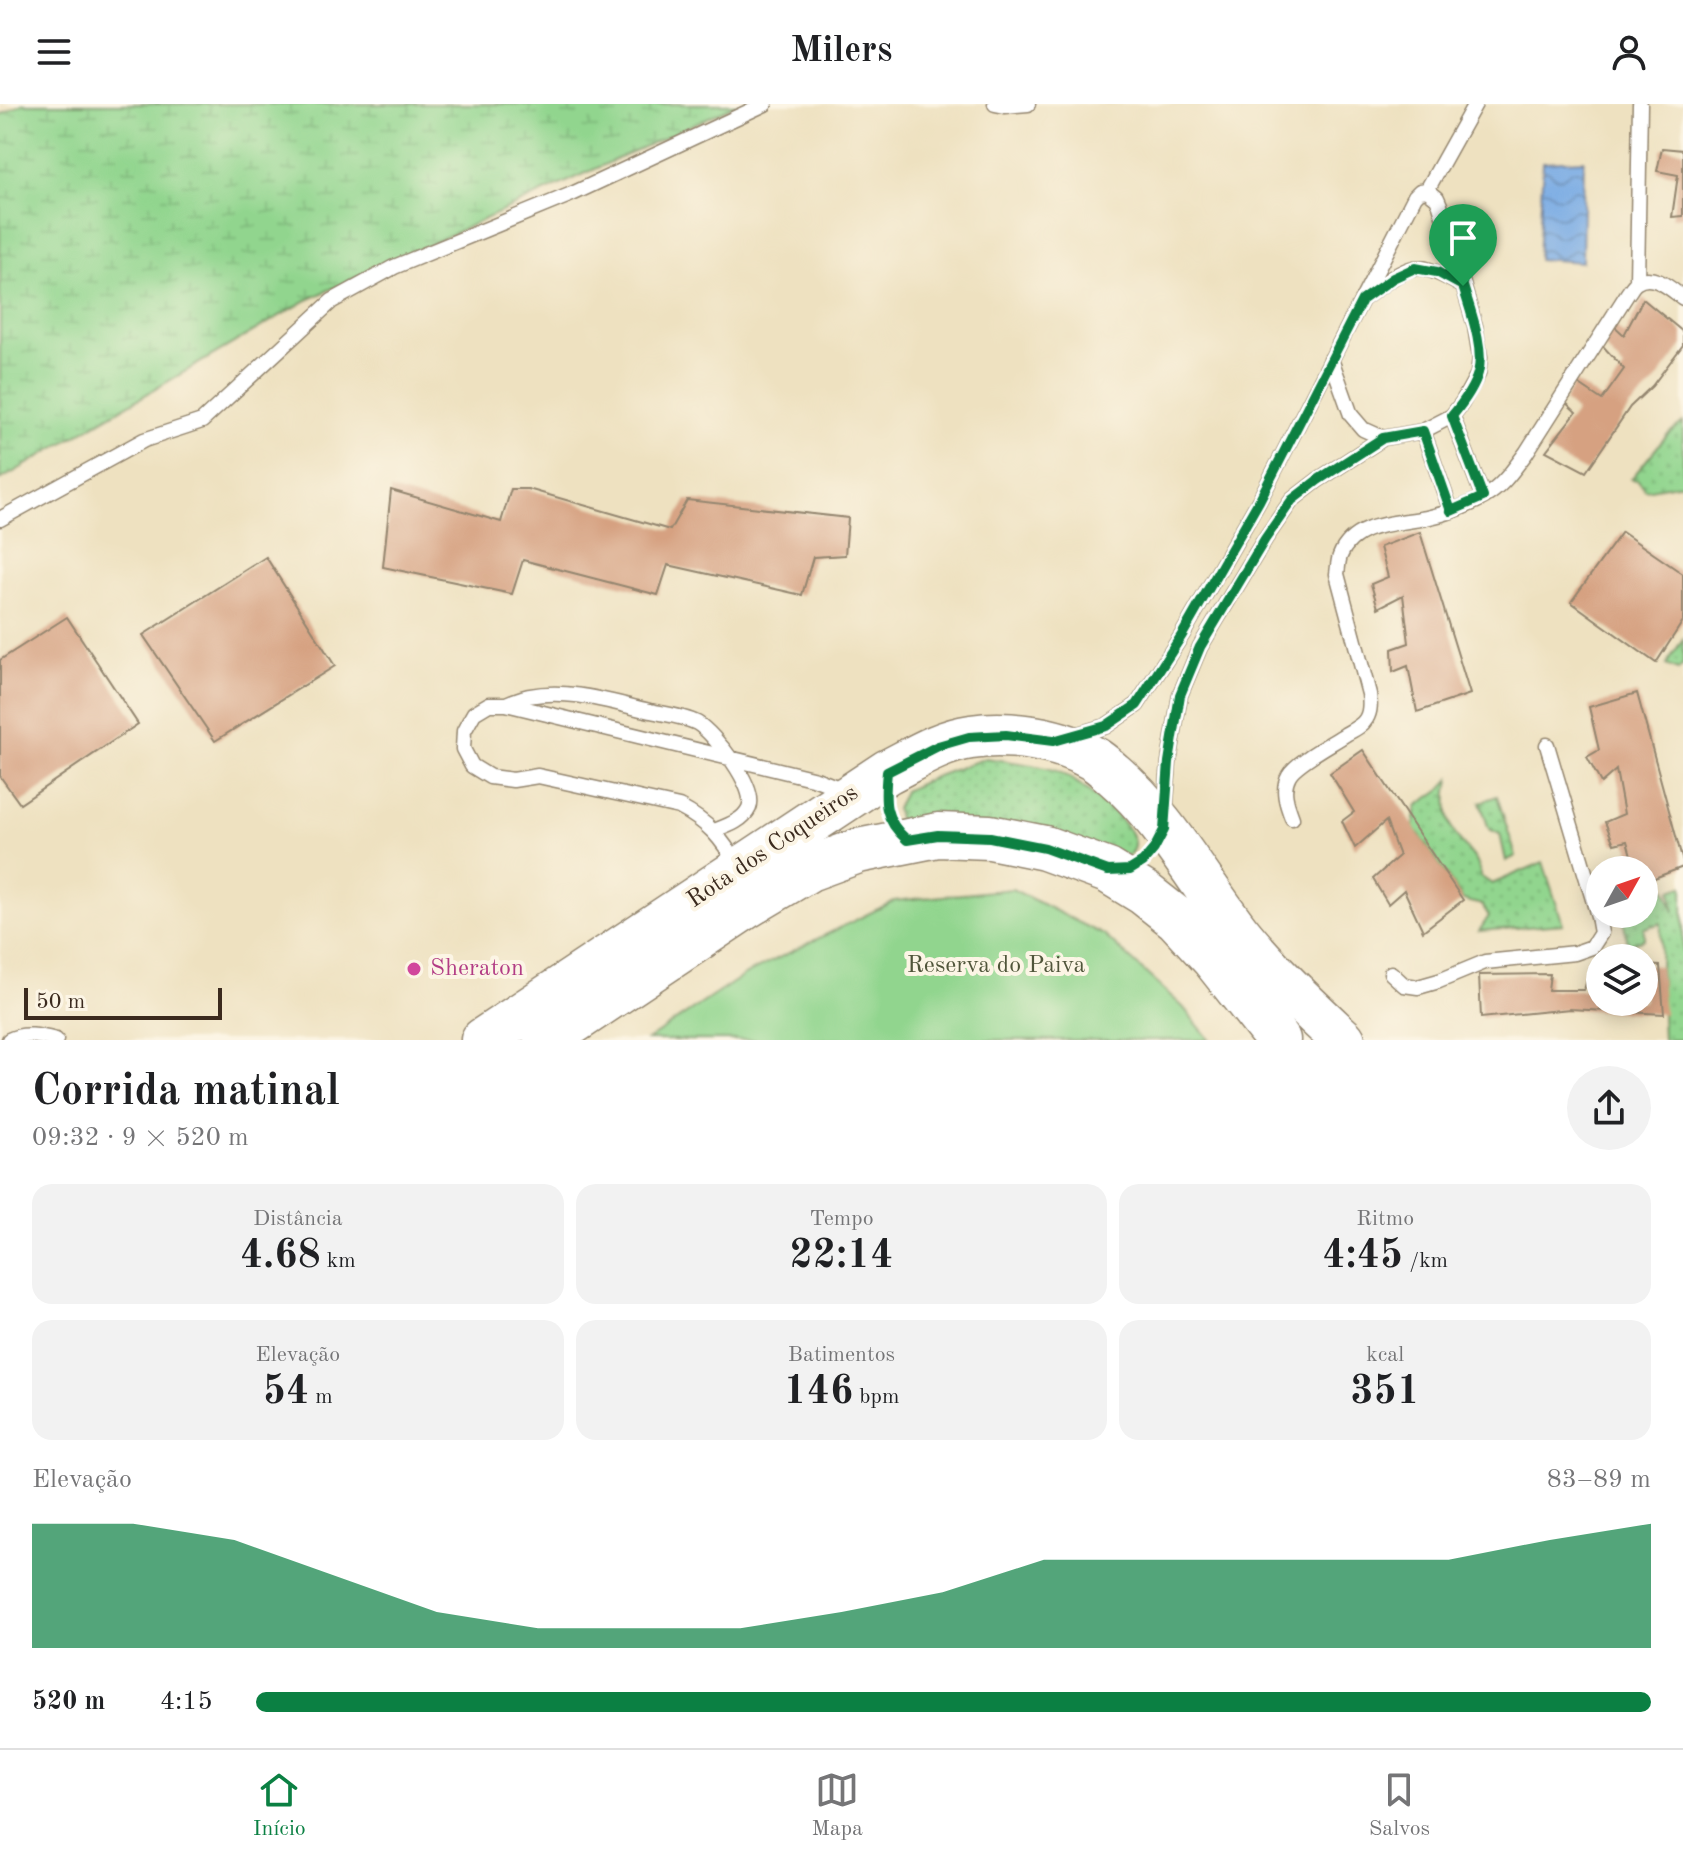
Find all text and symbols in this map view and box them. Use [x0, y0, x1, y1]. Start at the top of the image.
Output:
icon: menu [32, 30, 76, 74]
icon: person [1607, 30, 1651, 74]
text: Milers [791, 34, 892, 70]
pin [1429, 204, 1497, 286]
icon: arrive [1441, 216, 1485, 260]
street label: Rota dos Coqueiros [683, 781, 863, 913]
north arrow [1586, 856, 1658, 928]
map controls [1586, 856, 1658, 1016]
button: layers [1586, 944, 1658, 1016]
park label: Reserva do Paiva [907, 954, 1085, 978]
place label: Sheraton [430, 957, 524, 981]
marker: Sheraton [405, 960, 423, 978]
scale bar [24, 984, 222, 1020]
text: 50 m [36, 991, 85, 1013]
button: share [1567, 1066, 1651, 1150]
text: Corrida matinal [32, 1070, 340, 1114]
text: 09:32 · 9 × 520 m [32, 1125, 249, 1151]
text: Distância [253, 1208, 343, 1230]
text: Tempo [809, 1208, 874, 1230]
text: Ritmo [1356, 1208, 1414, 1230]
text: 4.68 [240, 1237, 321, 1277]
text: 22:14 [789, 1237, 893, 1277]
text: 4:45 [1322, 1237, 1403, 1277]
text: km [321, 1250, 356, 1272]
text: /km [1403, 1250, 1448, 1272]
text: Elevação [256, 1344, 340, 1366]
text: Batimentos [788, 1344, 895, 1366]
text: kcal [1366, 1344, 1404, 1366]
text: 54 [263, 1373, 309, 1413]
text: 146 [784, 1373, 853, 1413]
text: 351 [1350, 1373, 1420, 1413]
text: m [309, 1386, 333, 1408]
text: bpm [853, 1386, 899, 1408]
text: Elevação [32, 1467, 132, 1493]
text: 83–89 m [1547, 1467, 1651, 1493]
text: 520 m [32, 1689, 105, 1715]
text: 4:15 [160, 1689, 213, 1715]
tab: Início [253, 1768, 306, 1843]
tab: Mapa [811, 1768, 863, 1843]
tab: Salvos [1369, 1768, 1430, 1843]

